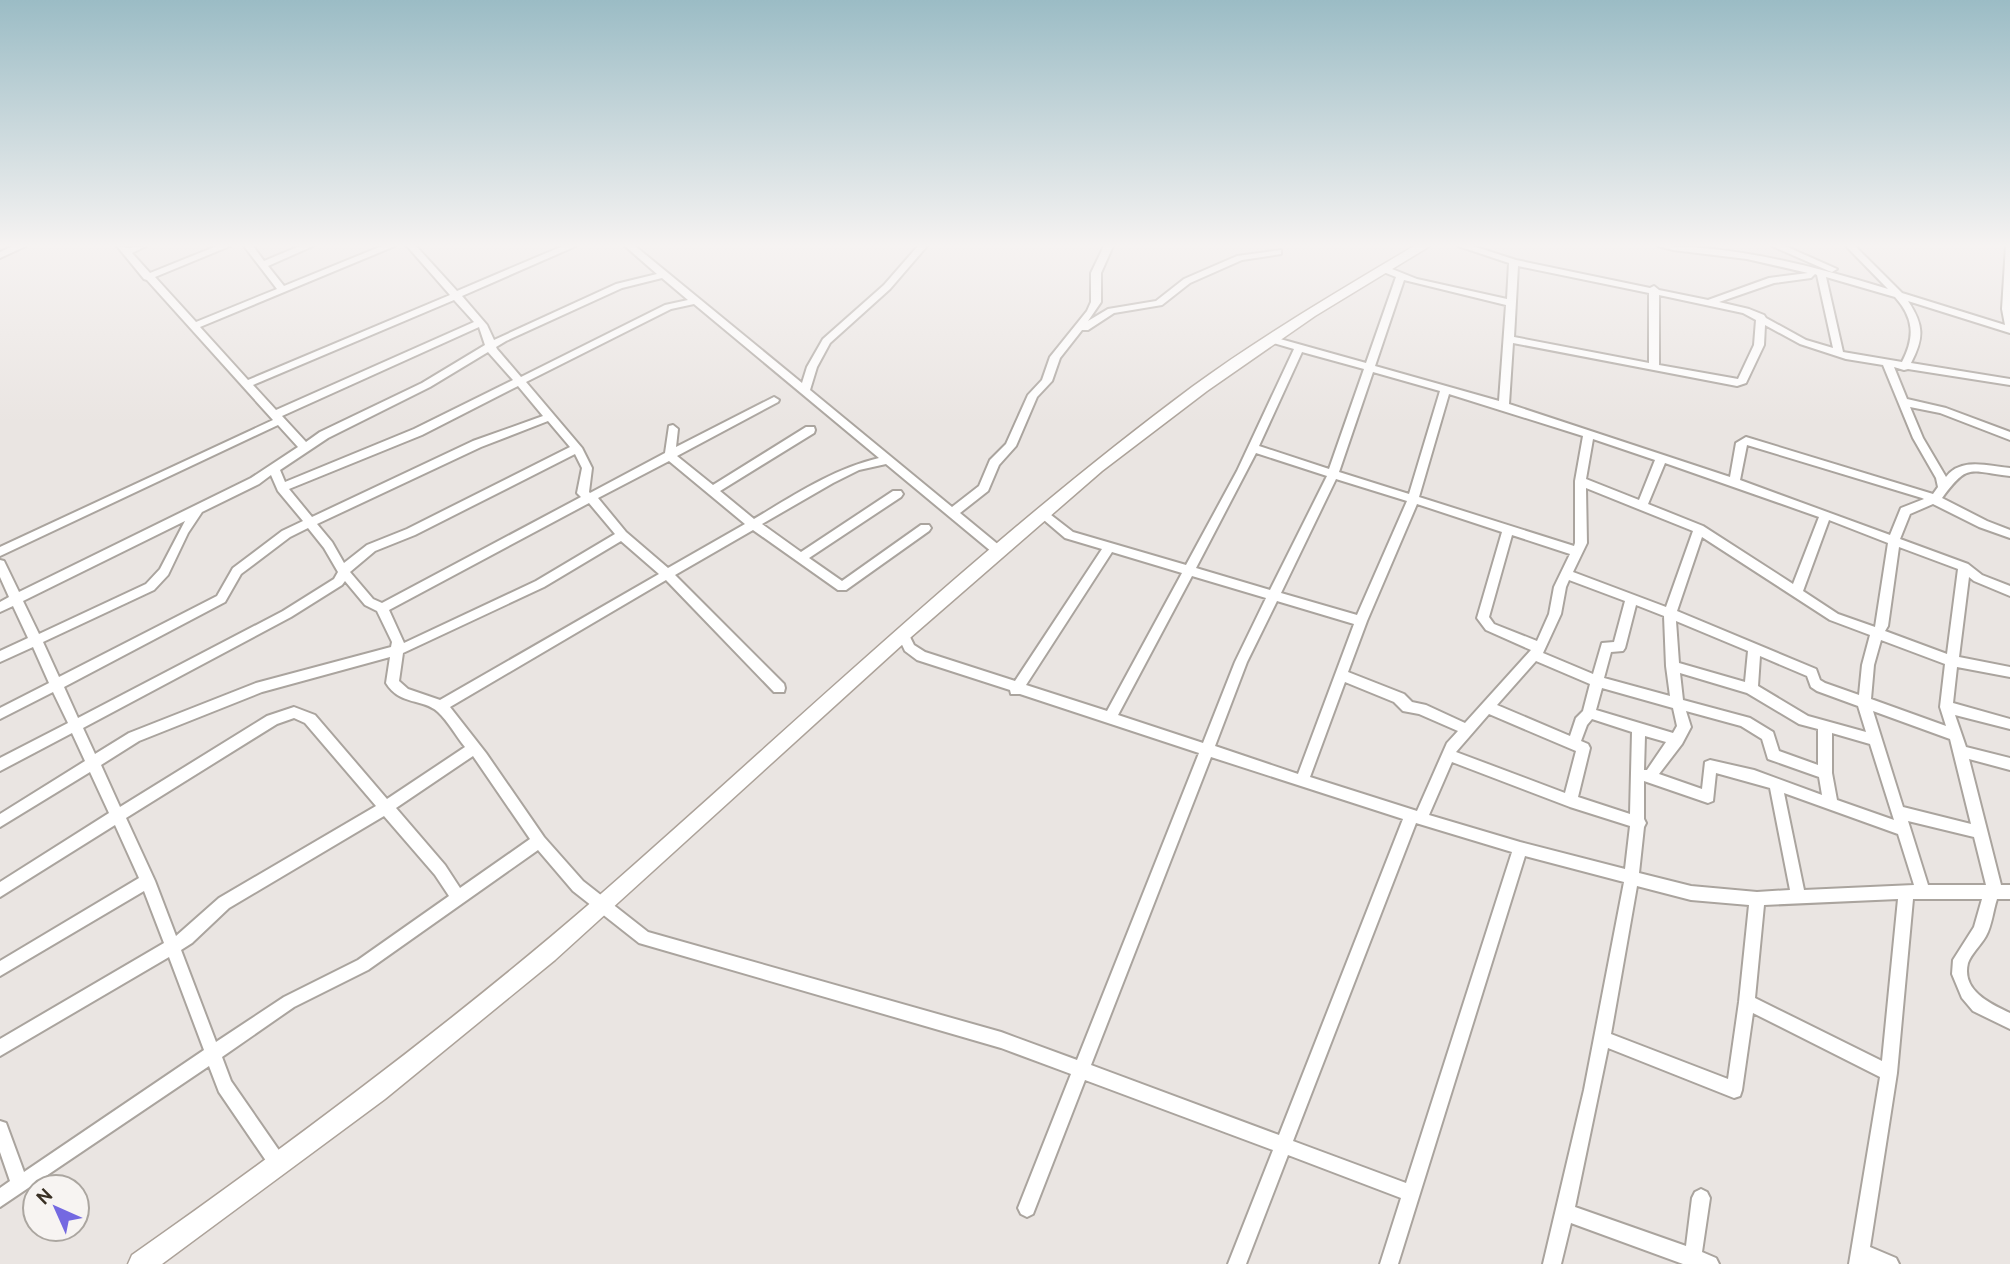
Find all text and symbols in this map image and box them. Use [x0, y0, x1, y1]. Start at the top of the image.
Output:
north arrow [21, 1173, 91, 1243]
text: N [31, 1183, 57, 1209]

